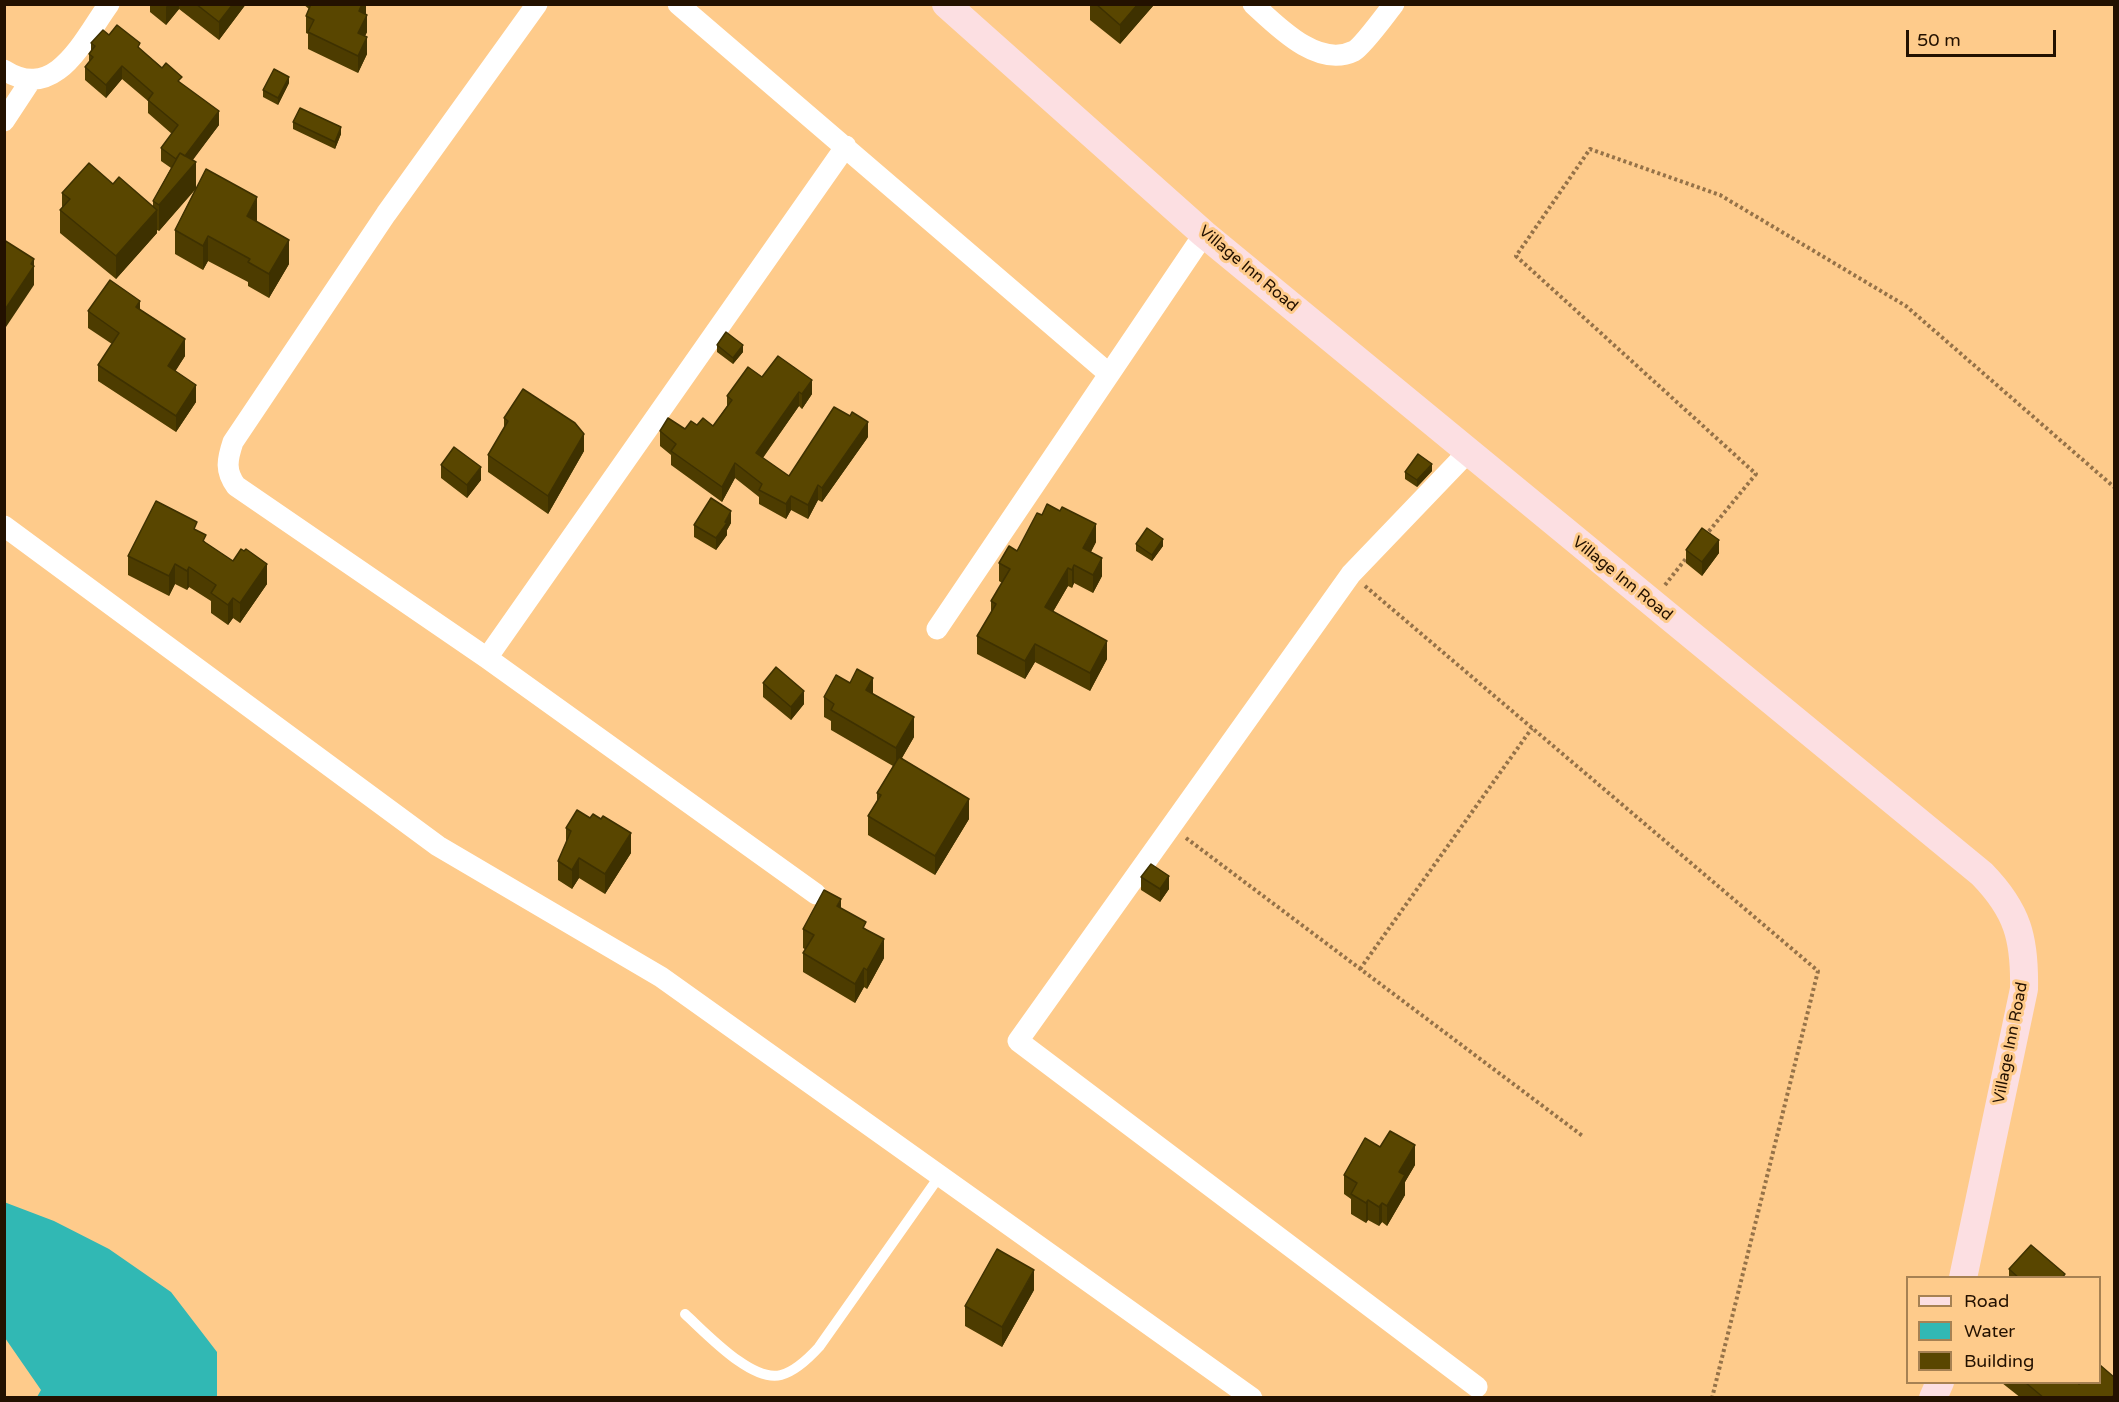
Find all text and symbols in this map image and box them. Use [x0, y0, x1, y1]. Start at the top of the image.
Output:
scale bar [1909, 18, 2059, 56]
text: 50 m [1917, 29, 1961, 51]
street label: Village Inn Road [1195, 222, 1301, 316]
street label: Village Inn Road [1568, 533, 1676, 625]
street label: Village Inn Road [1990, 981, 2032, 1105]
legend [1906, 1276, 2101, 1384]
text: Road [1964, 1290, 2009, 1312]
text: Water [1964, 1320, 2015, 1342]
text: Building [1964, 1350, 2034, 1372]

